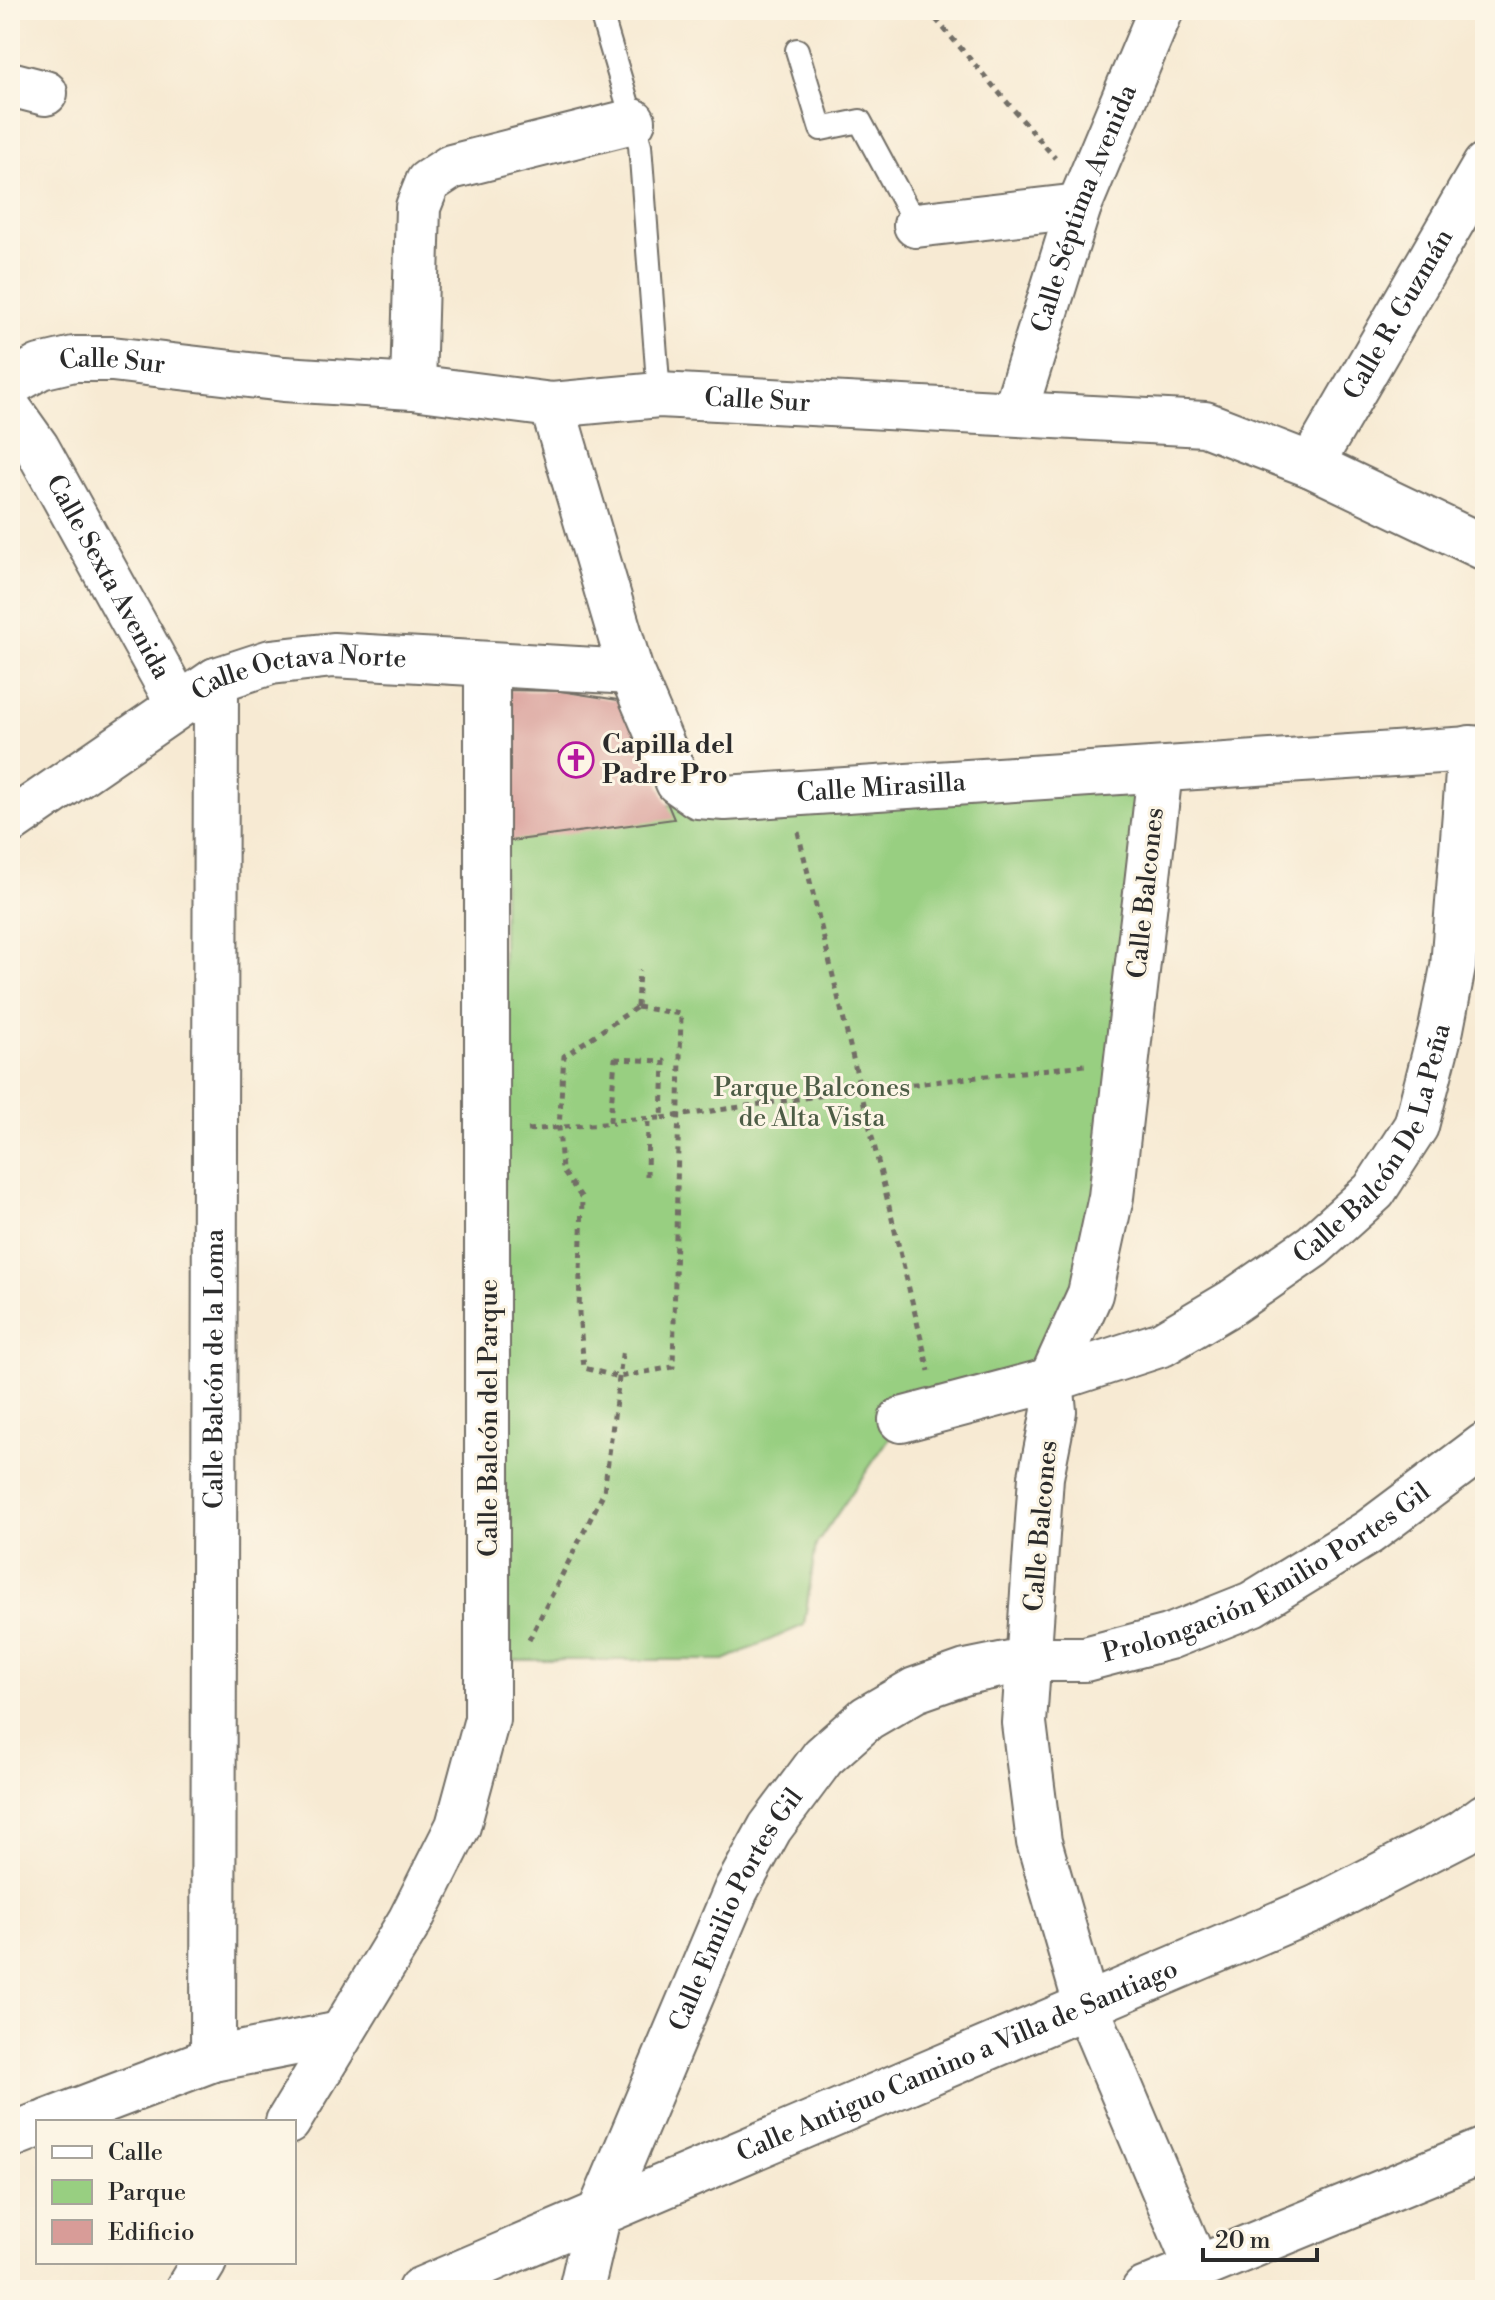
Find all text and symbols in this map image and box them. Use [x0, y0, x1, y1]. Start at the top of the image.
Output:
street label: Calle Séptima Avenida [1025, 79, 1144, 336]
street label: Calle R. Guzmán [1336, 223, 1460, 406]
street label: Calle Sur [56, 342, 167, 381]
street label: Calle Sur [704, 381, 811, 419]
street label: Calle Sexta Avenida [39, 469, 178, 685]
street label: Calle Octava Norte [185, 639, 407, 708]
place label: Capilla del Padre Pro [602, 729, 734, 791]
church icon: Capilla del Padre Pro [557, 741, 595, 779]
street label: Calle Mirasilla [796, 766, 968, 809]
street label: Calle Balcones [1121, 806, 1171, 980]
street label: Calle Balcón De La Peña [1287, 1020, 1458, 1271]
park label: Parque Balcones de Alta Vista [714, 1072, 910, 1134]
street label: Calle Balcón de la Loma [198, 1228, 231, 1509]
street label: Calle Balcón del Parque [473, 1279, 505, 1557]
street label: Calle Balcones [1018, 1439, 1064, 1613]
street label: Prolongación Emilio Portes Gil [1099, 1476, 1437, 1670]
street label: Calle Emilio Portes Gil [662, 1782, 810, 2036]
street label: Calle Antiguo Camino a Villa de Santiago [732, 1953, 1183, 2169]
legend [36, 2120, 296, 2264]
text: Calle [108, 2138, 163, 2168]
text: Parque [108, 2178, 186, 2208]
scale bar [1203, 2212, 1317, 2262]
text: Edificio [108, 2218, 194, 2248]
text: 20 m [1215, 2226, 1271, 2256]

